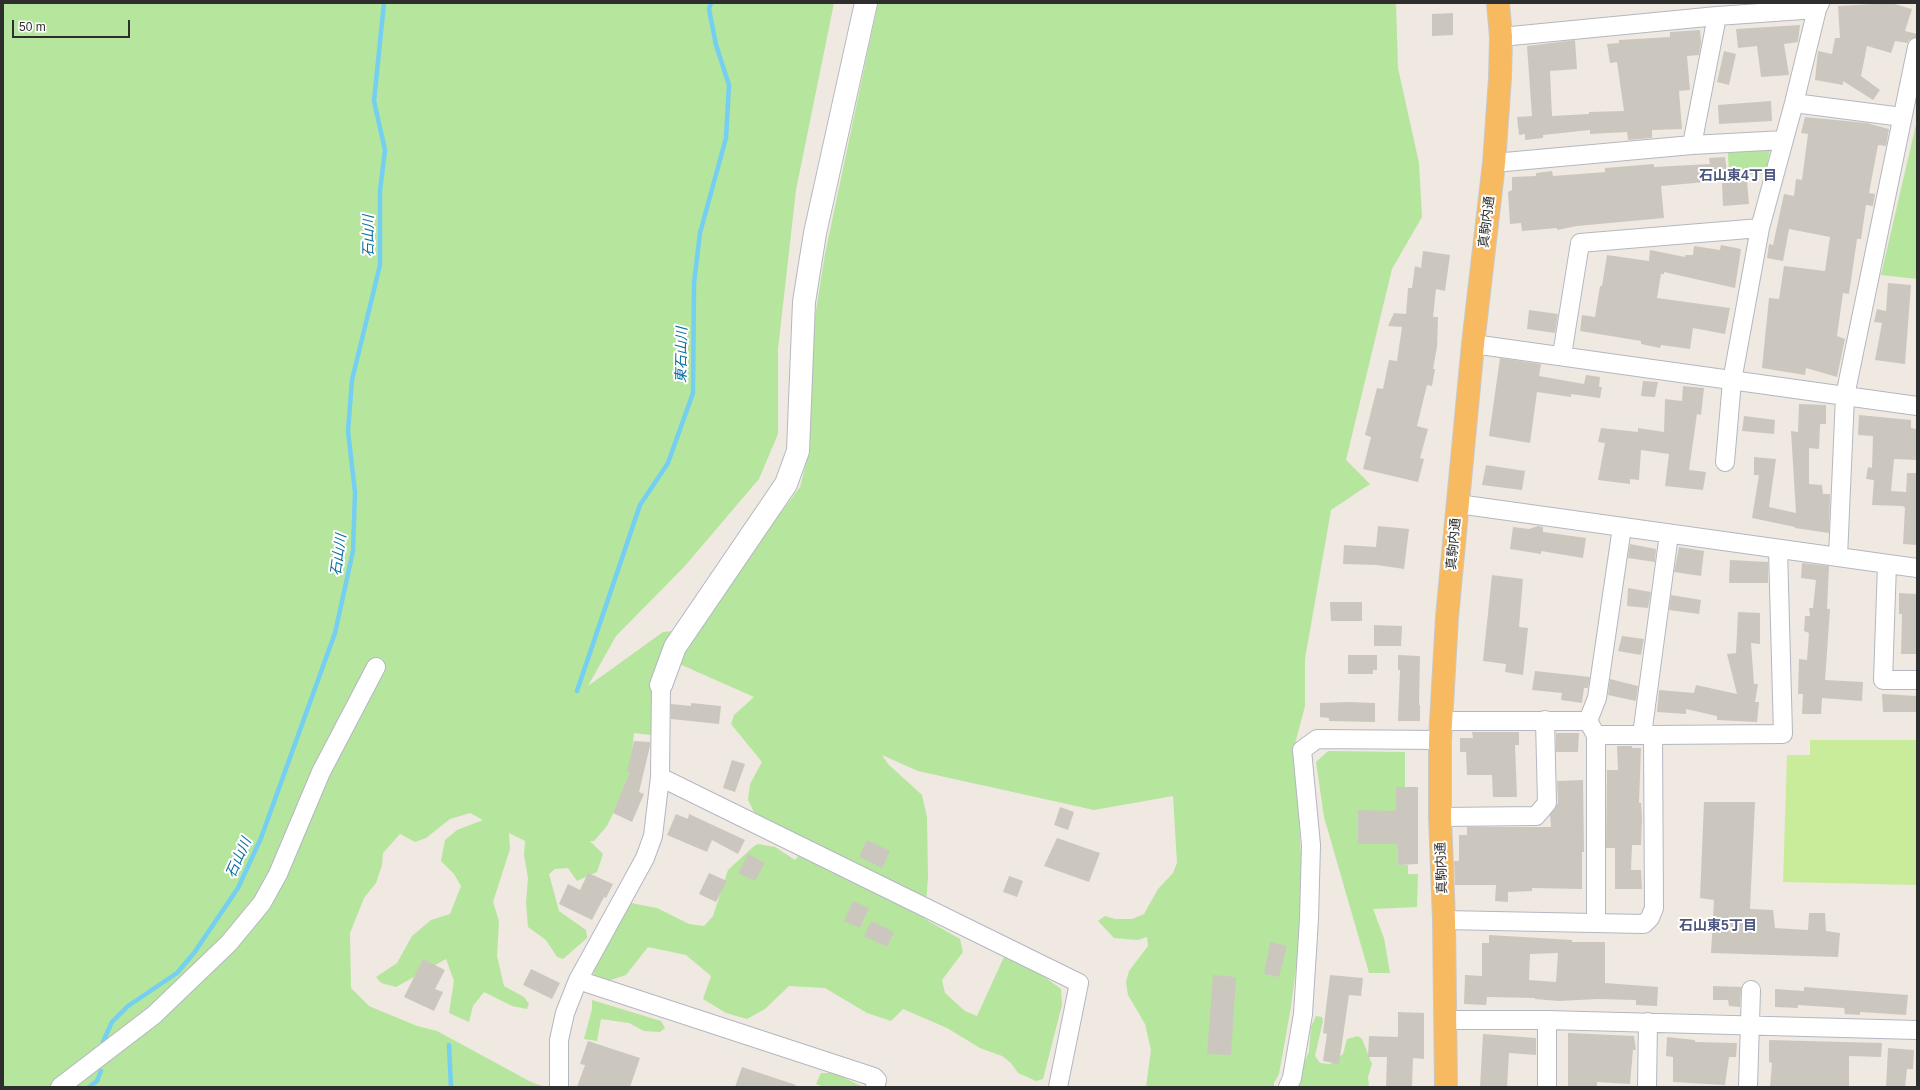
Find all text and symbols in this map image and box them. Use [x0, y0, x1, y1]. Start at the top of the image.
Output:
scale bar [14, 12, 132, 38]
text: 50 m [19, 20, 46, 34]
district label: 石山東4丁目 [1699, 168, 1777, 184]
street label: 真駒内通 [1476, 195, 1498, 249]
water label: 石山川 [361, 215, 377, 257]
water label: 東石山川 [673, 327, 691, 383]
street label: 真駒内通 [1444, 517, 1464, 571]
water label: 石山川 [328, 533, 350, 577]
water label: 石山川 [223, 835, 255, 881]
street label: 真駒内通 [1433, 842, 1451, 894]
district label: 石山東5丁目 [1679, 918, 1757, 934]

